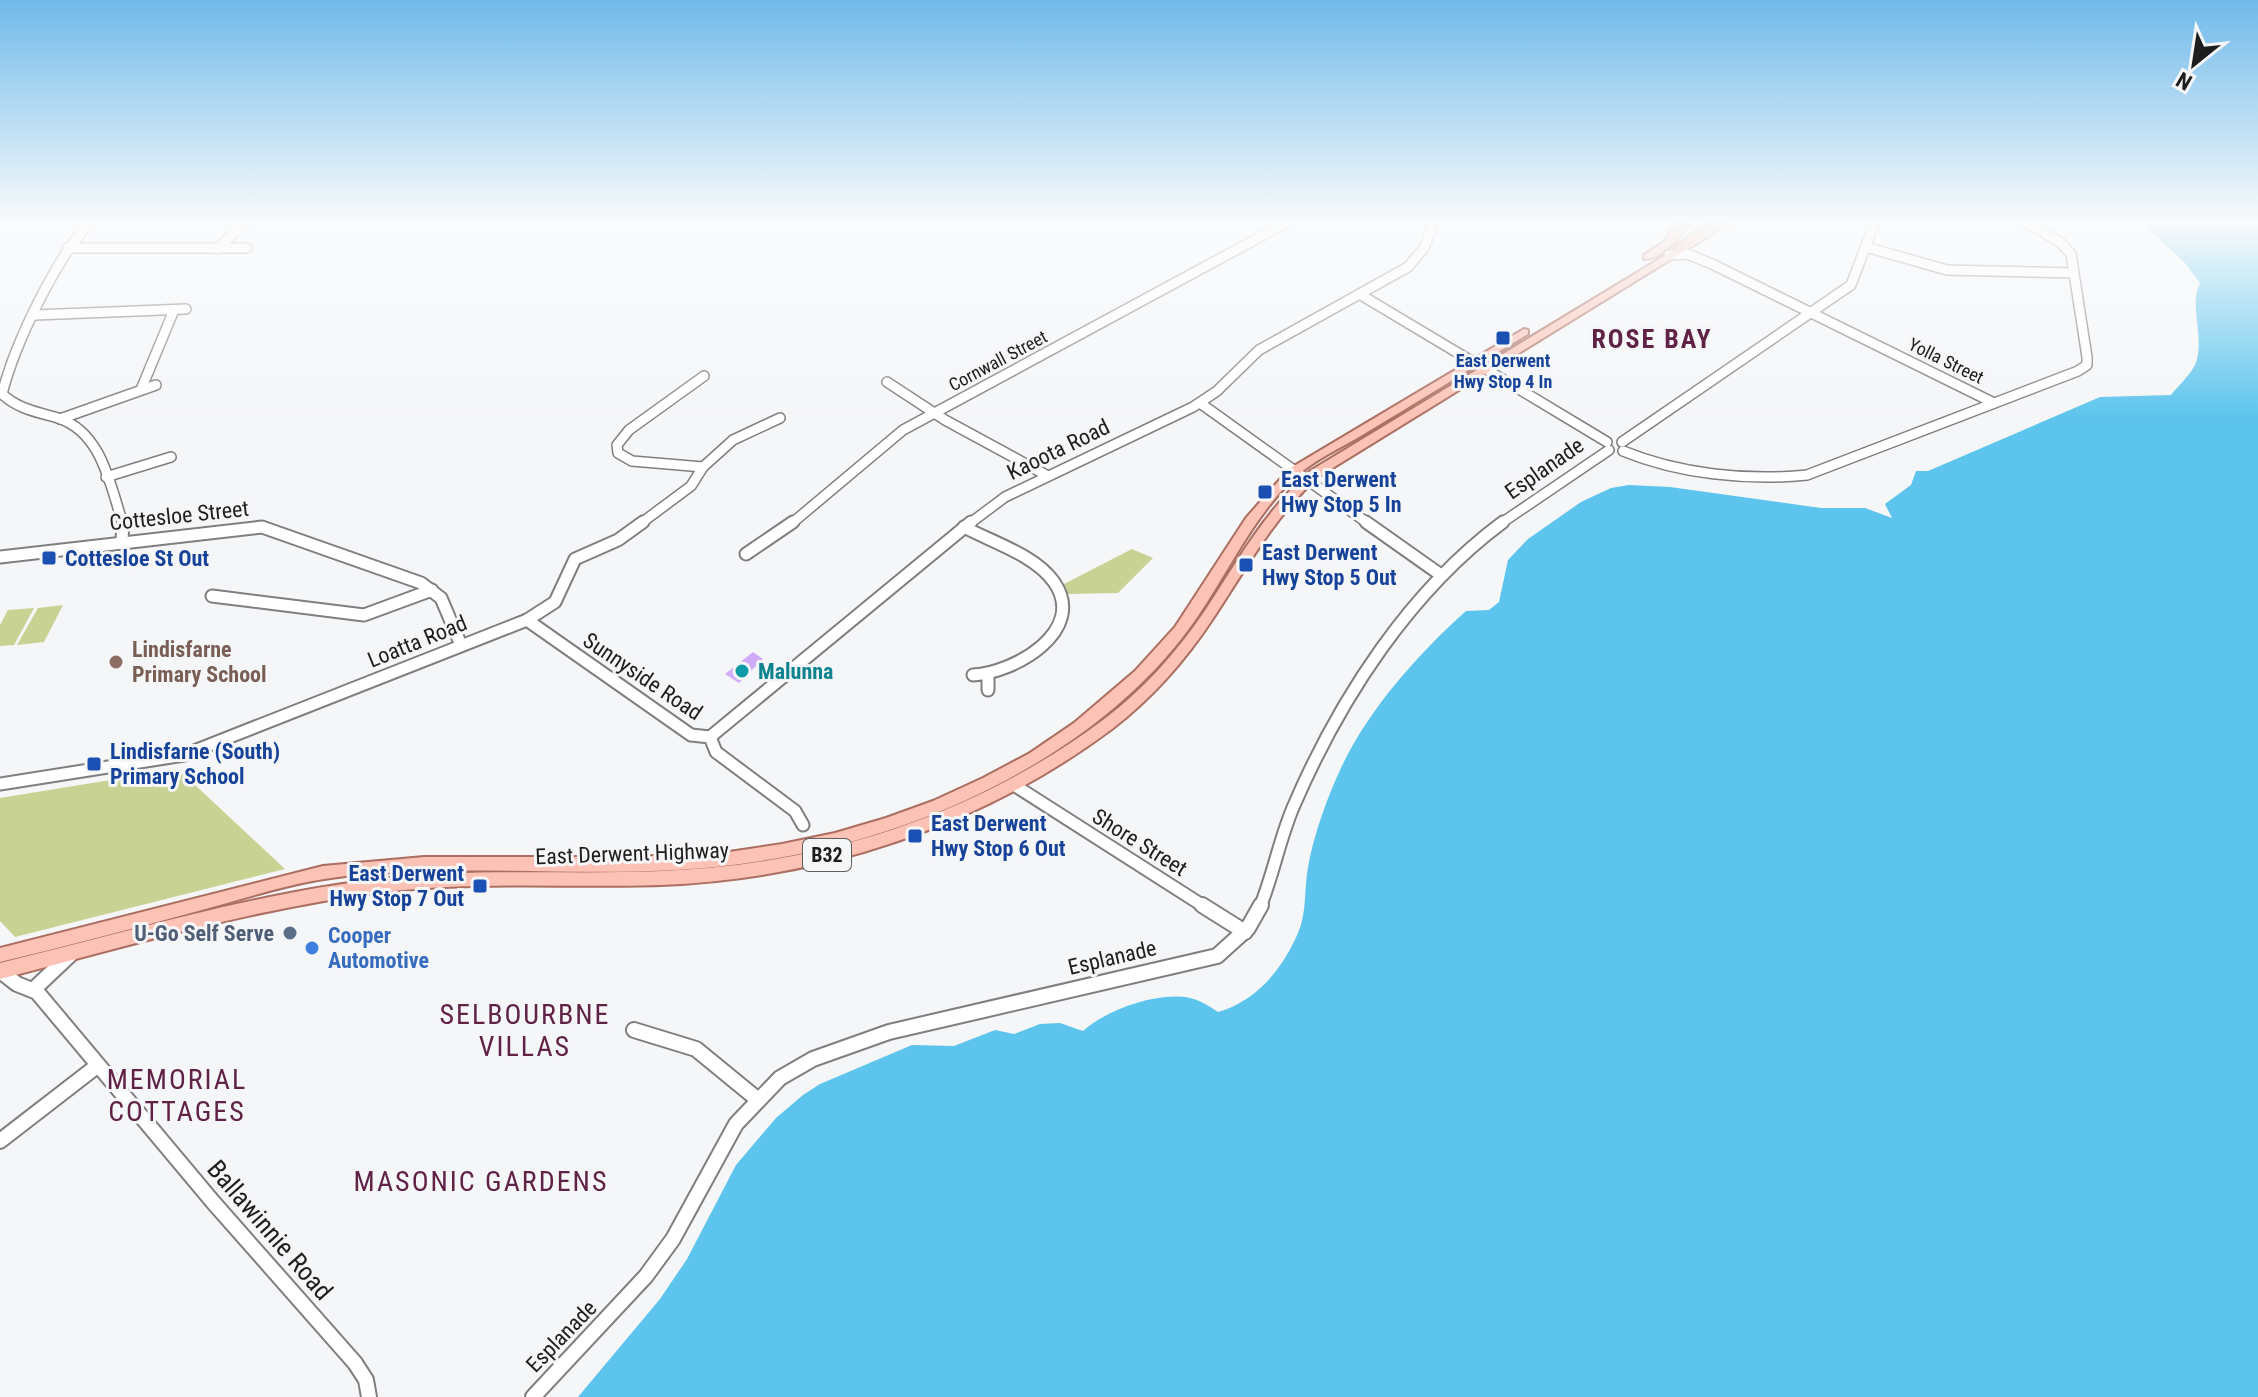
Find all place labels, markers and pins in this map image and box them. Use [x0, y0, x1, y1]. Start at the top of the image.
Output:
marker: East Derwent Hwy Stop 4 In [1494, 329, 1512, 347]
place label: East Derwent Hwy Stop 4 In [1454, 350, 1552, 392]
place label: East Derwent Hwy Stop 5 In [1281, 467, 1401, 517]
marker: East Derwent Hwy Stop 5 In [1256, 483, 1274, 501]
place label: East Derwent Hwy Stop 5 Out [1262, 540, 1397, 590]
place label: Cottesloe St Out [65, 546, 209, 571]
marker: Cottesloe St Out [40, 549, 58, 567]
marker: East Derwent Hwy Stop 5 Out [1237, 556, 1255, 574]
place label: Lindisfarne Primary School [132, 637, 267, 687]
marker: Lindisfarne Primary School [107, 653, 125, 671]
place label: Malunna [758, 659, 833, 684]
marker: Malunna [733, 662, 751, 680]
place label: Lindisfarne (South) Primary School [110, 739, 280, 789]
marker: Lindisfarne (South) Primary School [85, 755, 103, 773]
place label: East Derwent Hwy Stop 6 Out [931, 811, 1066, 861]
marker: East Derwent Hwy Stop 6 Out [906, 827, 924, 845]
place label: East Derwent Hwy Stop 7 Out [329, 861, 464, 911]
marker: East Derwent Hwy Stop 7 Out [471, 877, 489, 895]
place label: U-Go Self Serve [134, 921, 274, 946]
place label: Cooper Automotive [328, 923, 429, 973]
marker: U-Go Self Serve [281, 924, 299, 942]
marker: Cooper Automotive [303, 939, 321, 957]

